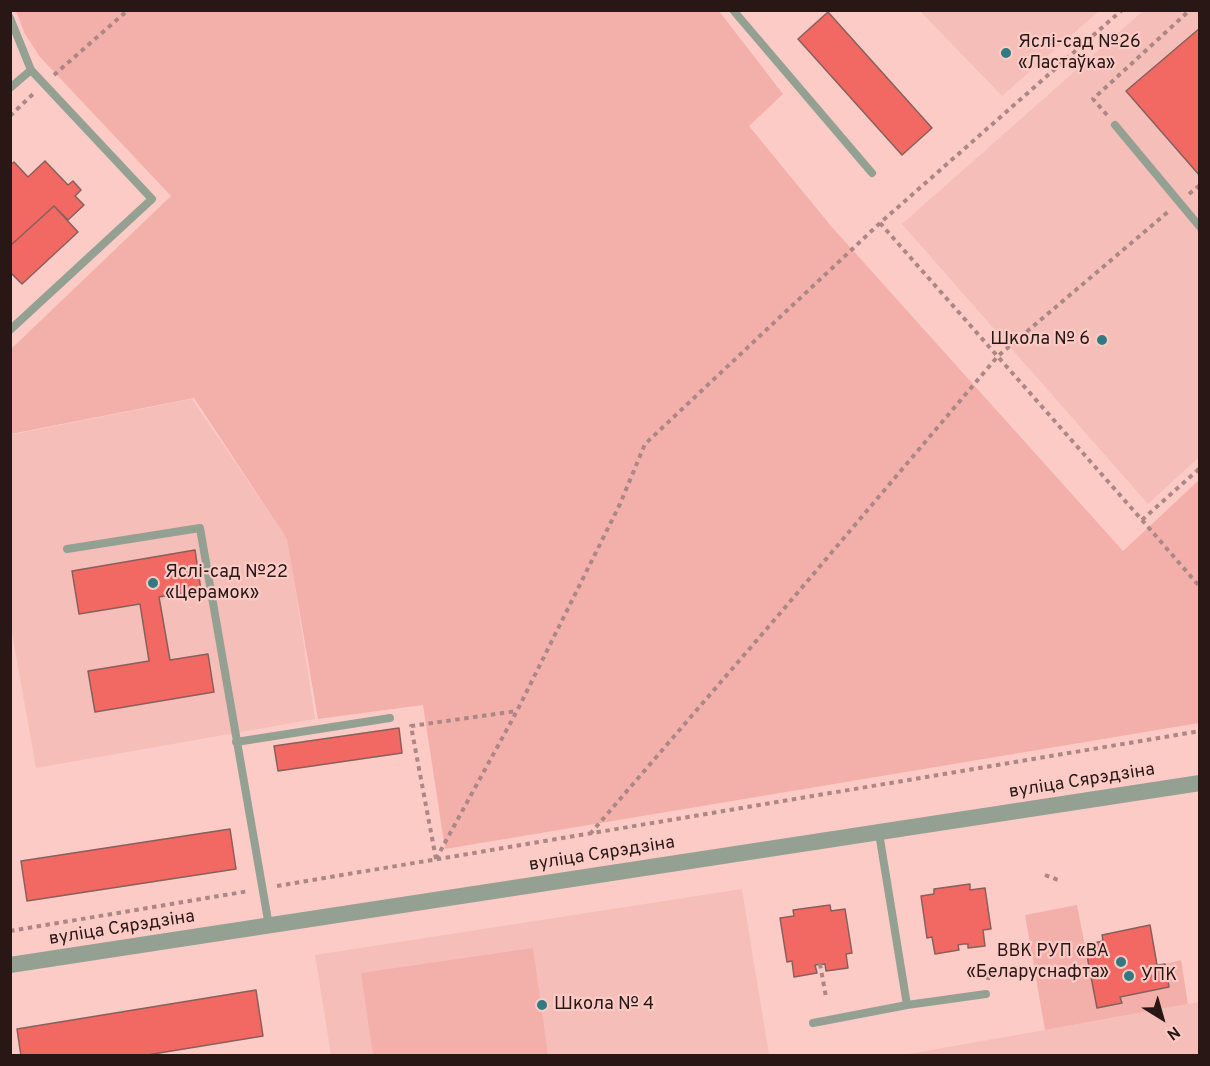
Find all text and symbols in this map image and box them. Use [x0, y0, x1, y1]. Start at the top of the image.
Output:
place label: Яслі-сад №26 «Ластаўка» [1018, 32, 1141, 74]
marker: Яслі-сад №26 «Ластаўка» [999, 46, 1013, 60]
place label: Школа № 6 [990, 329, 1090, 351]
marker: Школа № 6 [1095, 333, 1109, 347]
place label: Яслі-сад №22 «Церамок» [165, 562, 288, 604]
marker: Яслі-сад №22 «Церамок» [146, 576, 160, 590]
street label: вуліца Сярэдзіна [1008, 760, 1156, 804]
street label: вуліца Сярэдзіна [528, 833, 676, 877]
street label: вуліца Сярэдзіна [48, 907, 196, 951]
place label: ВВК РУП «ВА «Беларуснафта» [966, 941, 1109, 984]
marker: ВВК РУП «ВА «Беларуснафта» [1114, 955, 1128, 969]
place label: УПК [1141, 965, 1177, 987]
marker: УПК [1122, 969, 1136, 983]
north arrow [1132, 988, 1192, 1048]
place label: Школа № 4 [554, 994, 654, 1016]
marker: Школа № 4 [535, 998, 549, 1012]
text: N [1162, 1021, 1183, 1044]

